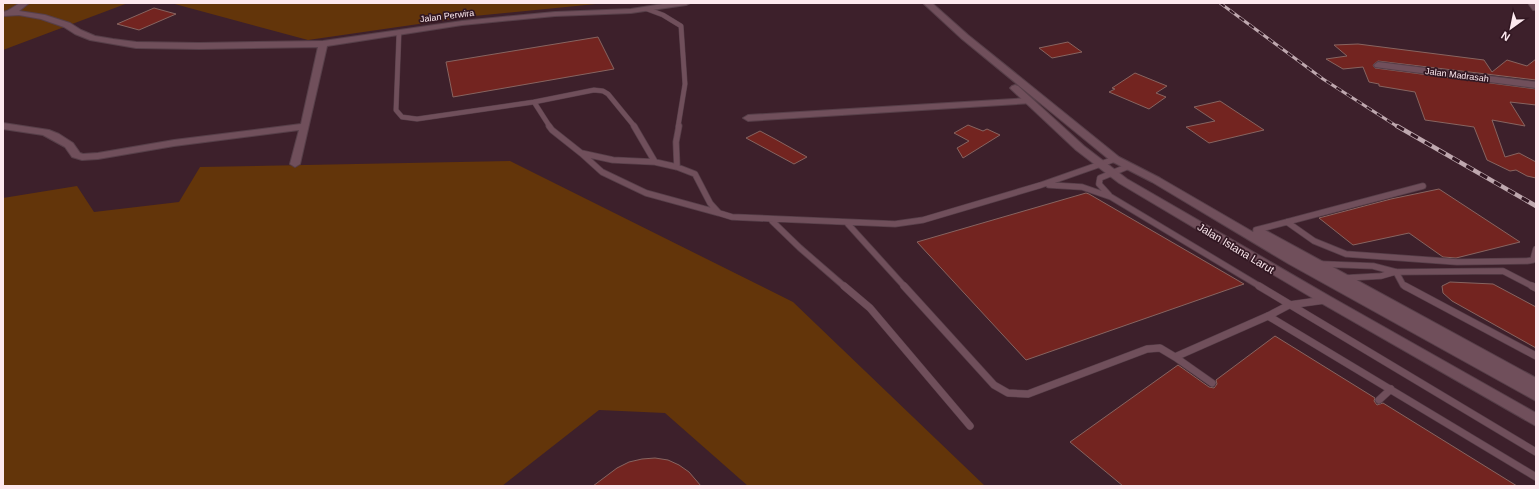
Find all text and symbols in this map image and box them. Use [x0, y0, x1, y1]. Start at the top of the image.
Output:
street label: Jalan Perwira [419, 8, 475, 24]
north arrow [1491, 8, 1531, 48]
text: N [1499, 29, 1512, 44]
street label: Jalan Madrasah [1425, 66, 1489, 84]
street label: Jalan Istana Larut [1195, 220, 1277, 276]

